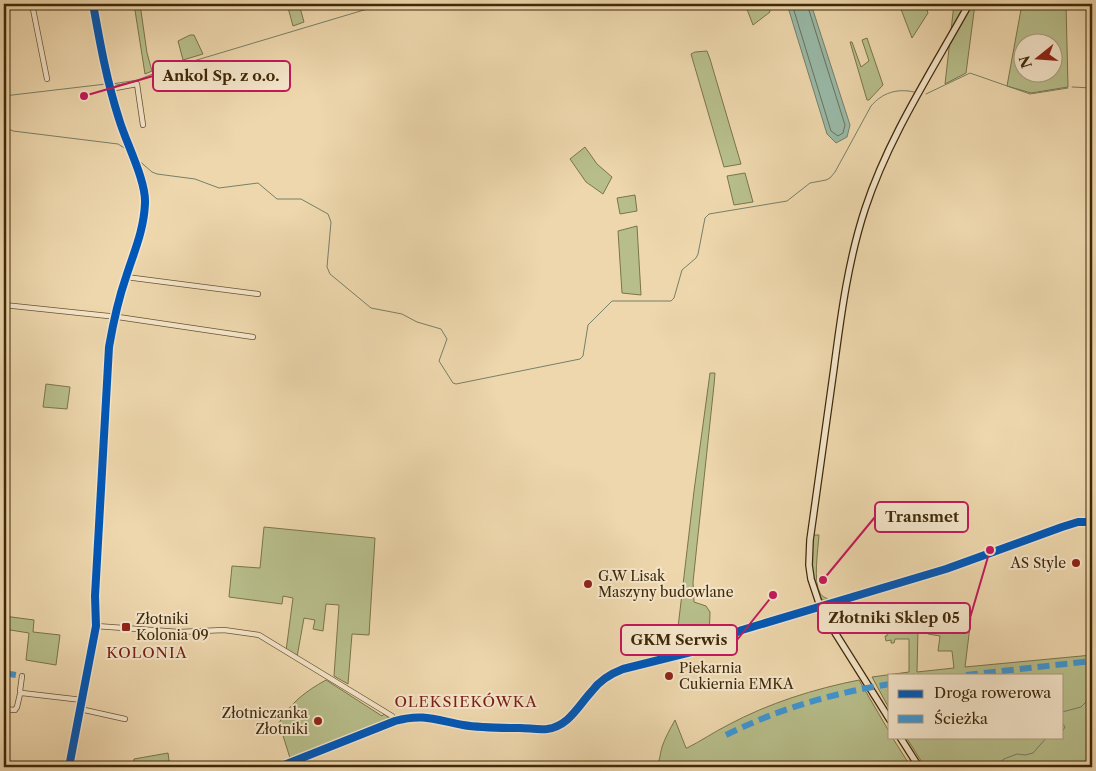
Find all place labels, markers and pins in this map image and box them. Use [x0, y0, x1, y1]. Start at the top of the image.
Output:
callout: Ankol Sp. z o.o. [153, 61, 290, 91]
callout: Transmet [875, 502, 968, 532]
place label: AS Style [1009, 554, 1066, 572]
marker: AS Style [1070, 557, 1082, 569]
place label: G.W Lisak Maszyny budowlane [598, 567, 734, 601]
marker: G.W Lisak Maszyny budowlane [582, 578, 594, 590]
callout: Złotniki Sklep 05 [818, 603, 970, 633]
place label: Złotniki Kolonia 09 [136, 610, 209, 644]
marker: Złotniki Kolonia 09 [120, 621, 132, 633]
callout: GKM Serwis [621, 625, 737, 655]
place label: Piekarnia Cukiernia EMKA [679, 659, 794, 693]
marker: Piekarnia Cukiernia EMKA [663, 670, 675, 682]
place label: Złotniczanka Złotniki [222, 704, 309, 738]
marker: Złotniczanka Złotniki [312, 715, 324, 727]

